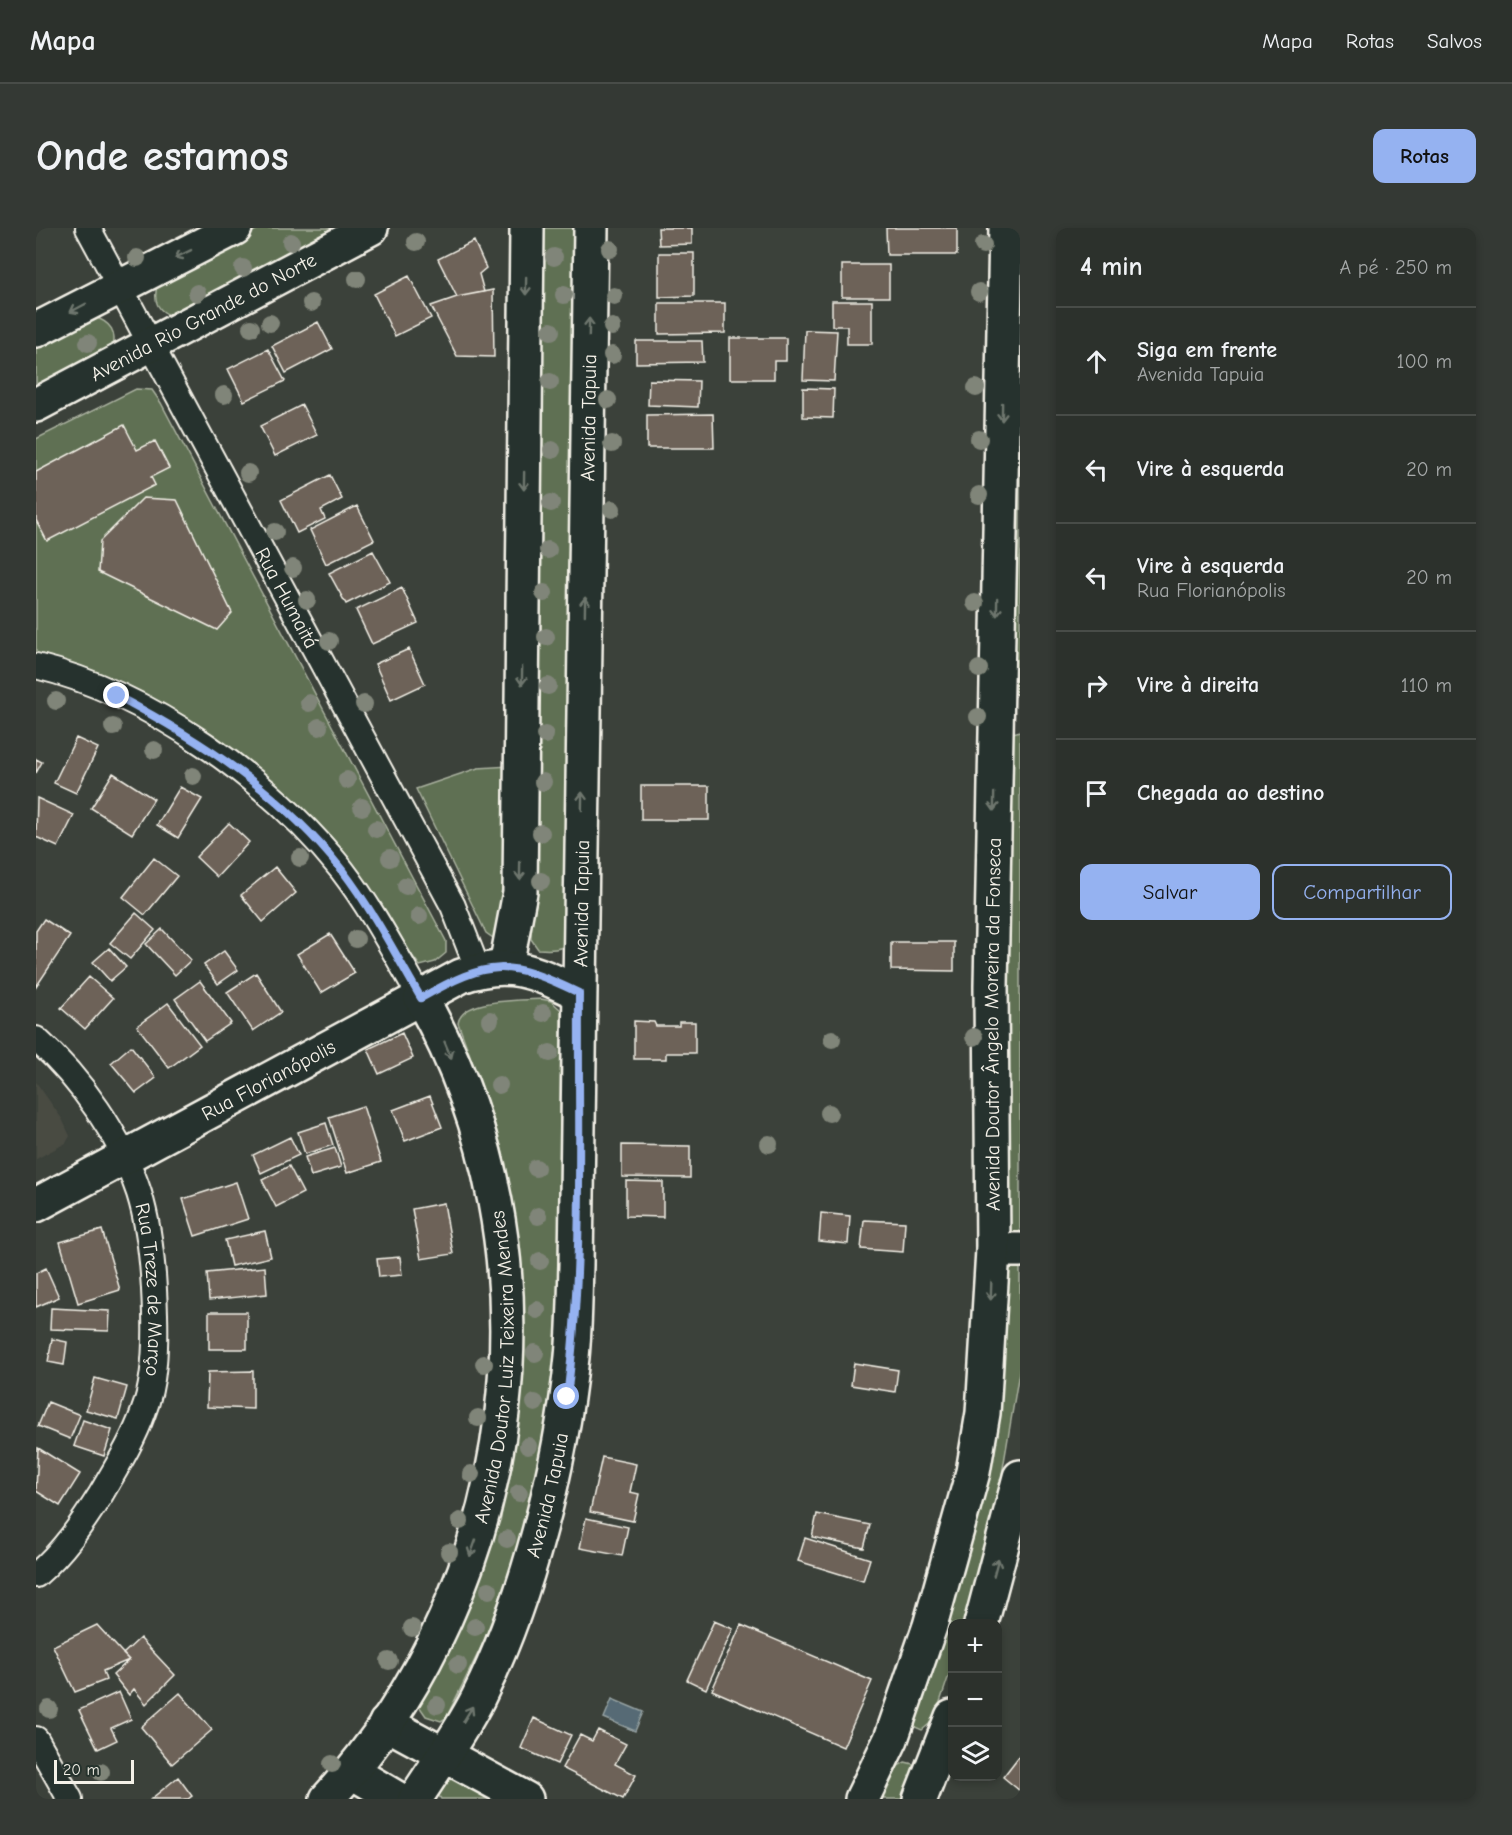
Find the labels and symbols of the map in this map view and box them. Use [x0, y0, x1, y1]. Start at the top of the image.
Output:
street label: Avenida Rio Grande do Norte [86, 248, 320, 386]
one-way arrow [174, 249, 192, 260]
one-way arrow [520, 276, 532, 296]
one-way arrow [69, 302, 87, 314]
one-way arrow [583, 318, 595, 338]
street label: Avenida Tapuia [576, 354, 601, 482]
one-way arrow [996, 402, 1007, 422]
one-way arrow [518, 471, 530, 491]
street label: Rua Humaitá [251, 544, 323, 652]
one-way arrow [579, 597, 591, 617]
one-way arrow [991, 597, 1003, 617]
one-way arrow [516, 666, 528, 686]
route end [103, 682, 129, 708]
one-way arrow [577, 792, 588, 812]
one-way arrow [988, 792, 999, 812]
street label: Avenida Doutor Ângelo Moreira da Fonseca [979, 837, 1005, 1211]
street label: Avenida Tapuia [569, 840, 594, 968]
one-way arrow [514, 861, 526, 881]
street label: Rua Florianópolis [198, 1034, 339, 1125]
one-way arrow [443, 1040, 454, 1058]
street label: Rua Treze de Março [131, 1200, 167, 1378]
street label: Avenida Doutor Luiz Teixeira Mendes [469, 1209, 518, 1526]
one-way arrow [985, 1281, 996, 1301]
route start [553, 1383, 579, 1409]
street label: Avenida Tapuia [521, 1431, 573, 1560]
one-way arrow [467, 1538, 478, 1557]
one-way arrow [991, 1558, 1002, 1577]
one-way arrow [463, 1706, 475, 1723]
scale bar [54, 1757, 134, 1784]

